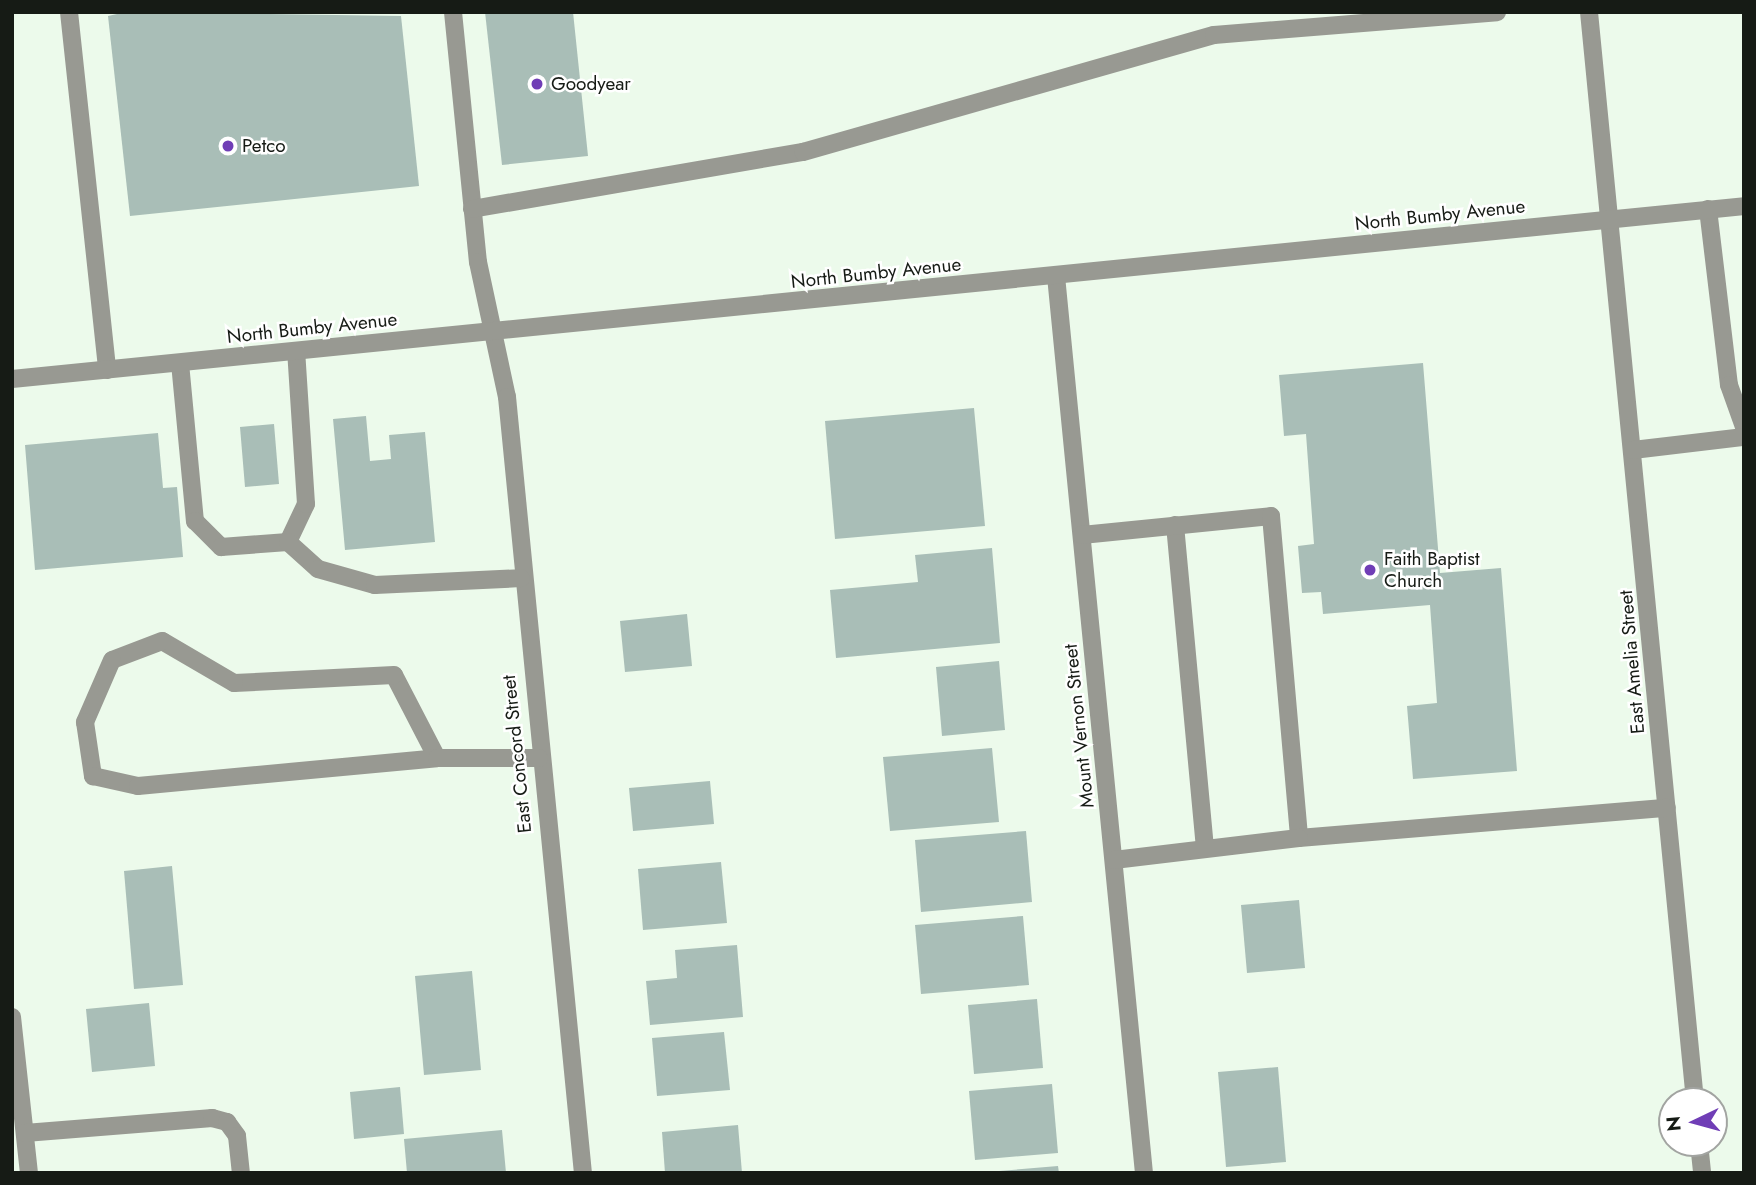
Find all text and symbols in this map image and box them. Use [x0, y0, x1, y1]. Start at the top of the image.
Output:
place label: Goodyear [551, 73, 631, 95]
marker: Goodyear [529, 76, 545, 92]
place label: Petco [242, 135, 286, 157]
marker: Petco [220, 138, 236, 154]
street label: North Bumby Avenue [1354, 195, 1526, 235]
street label: North Bumby Avenue [790, 253, 962, 293]
street label: North Bumby Avenue [226, 308, 398, 348]
place label: Faith Baptist Church [1384, 548, 1480, 592]
marker: Faith Baptist Church [1362, 562, 1378, 578]
street label: East Amelia Street [1614, 589, 1650, 735]
street label: Mount Vernon Street [1059, 643, 1099, 809]
street label: East Concord Street [497, 674, 537, 834]
north arrow [1658, 1087, 1728, 1157]
text: N [1659, 1115, 1688, 1132]

